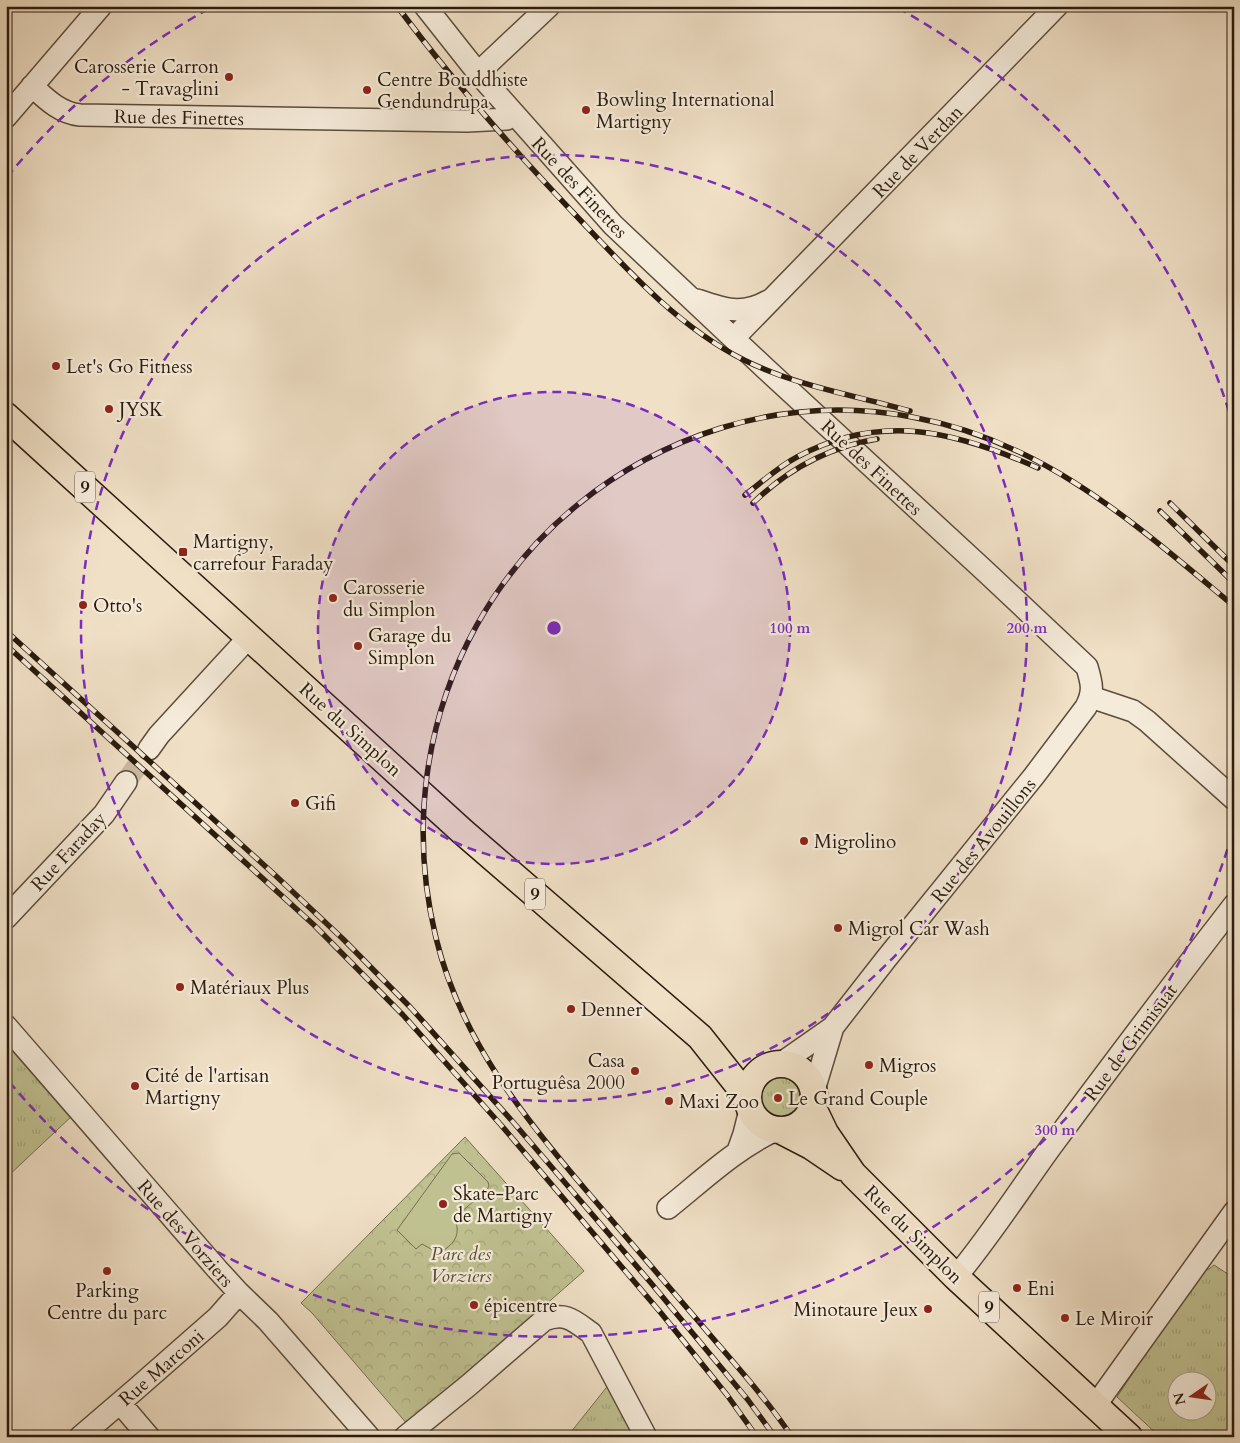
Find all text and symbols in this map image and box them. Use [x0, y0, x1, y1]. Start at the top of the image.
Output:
place label: Carosserie Carron - Travaglini [74, 54, 219, 102]
place label: Centre Bouddhiste Gendundrupa [377, 67, 528, 115]
marker: Carosserie Carron - Travaglini [223, 71, 235, 83]
marker: Centre Bouddhiste Gendundrupa [361, 84, 373, 96]
place label: Bowling International Martigny [596, 87, 775, 135]
street label: Rue de Verdan [867, 99, 969, 204]
street label: Rue des Finettes [114, 104, 244, 132]
marker: Bowling International Martigny [580, 104, 592, 116]
street label: Rue des Finettes [525, 131, 633, 244]
place label: Let's Go Fitness [66, 354, 193, 380]
marker: Let's Go Fitness [50, 360, 62, 372]
place label: JYSK [116, 397, 164, 423]
marker: JYSK [103, 403, 115, 415]
street label: Rue des Finettes [815, 414, 928, 522]
road number: 9 [75, 472, 95, 502]
place label: Martigny, carrefour Faraday [193, 529, 333, 577]
marker: Martigny, carrefour Faraday [177, 546, 189, 558]
place label: Carosserie du Simplon [343, 575, 436, 623]
marker: Carosserie du Simplon [327, 592, 339, 604]
place label: Otto's [93, 593, 142, 619]
marker: Otto's [77, 599, 89, 611]
text: 100 m [770, 618, 811, 638]
text: 200 m [1007, 618, 1048, 638]
centre of rings [545, 619, 563, 637]
place label: Garage du Simplon [368, 623, 451, 671]
marker: Garage du Simplon [352, 640, 364, 652]
street label: Rue du Simplon [293, 677, 407, 783]
street label: Rue des Avouillons [925, 773, 1042, 909]
place label: Gifi [305, 791, 336, 817]
marker: Gifi [289, 797, 301, 809]
street label: Rue Faraday [25, 806, 112, 897]
place label: Migrolino [814, 829, 896, 855]
marker: Migrolino [798, 835, 810, 847]
road number: 9 [525, 879, 545, 910]
place label: Migrol Car Wash [848, 916, 990, 942]
marker: Migrol Car Wash [832, 922, 844, 934]
place label: Matériaux Plus [190, 975, 309, 1001]
street label: Rue de Grimisuat [1078, 979, 1184, 1107]
marker: Matériaux Plus [174, 981, 186, 993]
place label: Denner [581, 997, 642, 1023]
marker: Denner [565, 1003, 577, 1015]
place label: Casa Portuguêsa 2000 [492, 1048, 625, 1096]
place label: Migros [879, 1053, 936, 1079]
marker: Migros [863, 1059, 875, 1071]
place label: Cité de l'artisan Martigny [145, 1063, 270, 1111]
marker: Casa Portuguêsa 2000 [629, 1065, 641, 1077]
marker: Cité de l'artisan Martigny [129, 1080, 141, 1092]
place label: Le Grand Couple [788, 1086, 928, 1112]
place label: Maxi Zoo [679, 1089, 759, 1115]
marker: Le Grand Couple [772, 1092, 784, 1104]
marker: Maxi Zoo [663, 1095, 675, 1107]
text: 300 m [1035, 1120, 1076, 1140]
street label: Rue des Vorziers [131, 1174, 239, 1293]
street label: Rue du Simplon [858, 1180, 969, 1290]
place label: Skate-Parc de Martigny [453, 1181, 553, 1229]
marker: Skate-Parc de Martigny [437, 1198, 449, 1210]
park label: Parc des Vorziers [430, 1241, 492, 1289]
marker: Parking Centre du parc [101, 1265, 113, 1277]
place label: Eni [1027, 1276, 1055, 1302]
place label: Parking Centre du parc [47, 1278, 167, 1326]
marker: Eni [1011, 1282, 1023, 1294]
road number: 9 [979, 1291, 999, 1322]
place label: épicentre [484, 1293, 558, 1319]
place label: Minotaure Jeux [793, 1297, 919, 1323]
marker: épicentre [468, 1299, 480, 1311]
marker: Minotaure Jeux [922, 1303, 934, 1315]
place label: Le Miroir [1075, 1306, 1153, 1332]
marker: Le Miroir [1059, 1312, 1071, 1324]
street label: Rue Marconi [113, 1323, 210, 1412]
north arrow [1168, 1370, 1218, 1420]
text: N [1169, 1391, 1190, 1407]

